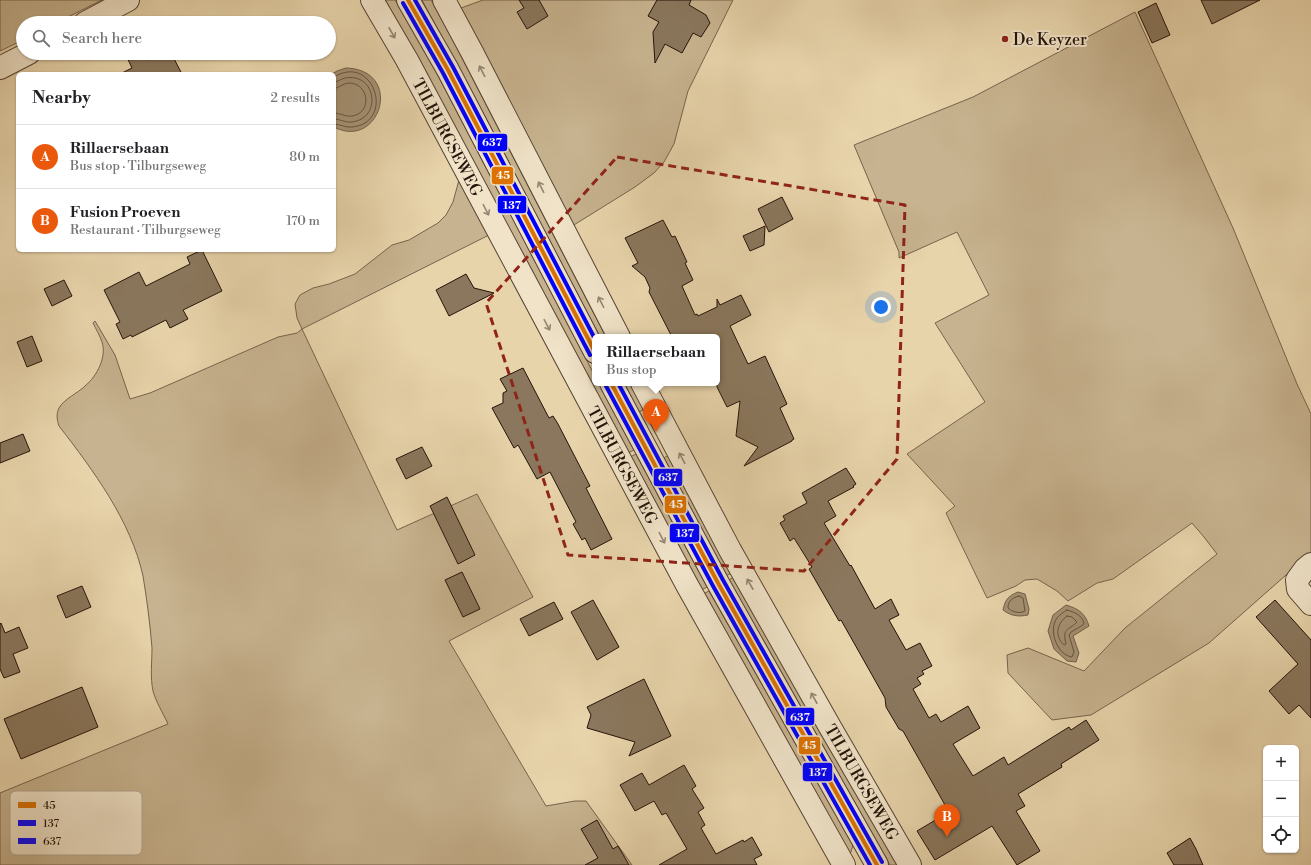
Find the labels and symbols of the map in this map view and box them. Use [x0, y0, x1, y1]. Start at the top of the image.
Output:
one-way arrow [388, 27, 396, 39]
place label: De Keyzer [1013, 30, 1087, 50]
marker: De Keyzer [1000, 34, 1010, 44]
one-way arrow [478, 65, 485, 77]
street label: TILBURGSEWEG [408, 75, 487, 200]
line badge: 637 [477, 133, 508, 152]
text: 637 [482, 136, 502, 150]
line badge: 45 [491, 166, 514, 185]
text: 45 [496, 169, 510, 183]
one-way arrow [537, 181, 544, 193]
line badge: 137 [497, 195, 527, 214]
text: 137 [503, 199, 522, 213]
one-way arrow [483, 203, 491, 215]
one-way arrow [596, 297, 604, 309]
your location [871, 297, 891, 317]
one-way arrow [544, 318, 551, 330]
pin: A [643, 399, 669, 432]
street label: TILBURGSEWEG [583, 403, 662, 528]
one-way arrow [677, 452, 685, 464]
line badge: 637 [653, 468, 683, 487]
text: 637 [658, 471, 678, 485]
line badge: 45 [664, 495, 687, 514]
text: 45 [669, 498, 683, 512]
line badge: 137 [669, 523, 700, 543]
text: 137 [676, 527, 695, 541]
one-way arrow [658, 532, 666, 544]
one-way arrow [745, 579, 753, 591]
one-way arrow [809, 692, 817, 704]
line badge: 637 [785, 707, 815, 726]
text: 637 [790, 711, 810, 725]
street label: TILBURGSEWEG [820, 721, 902, 844]
line badge: 45 [798, 736, 821, 755]
text: 45 [802, 739, 816, 753]
line badge: 137 [802, 762, 833, 782]
text: 137 [809, 766, 828, 780]
legend [10, 791, 142, 855]
text: 45 [43, 799, 56, 813]
pin: B [934, 804, 960, 837]
text: 137 [43, 817, 60, 831]
text: 637 [43, 835, 62, 849]

